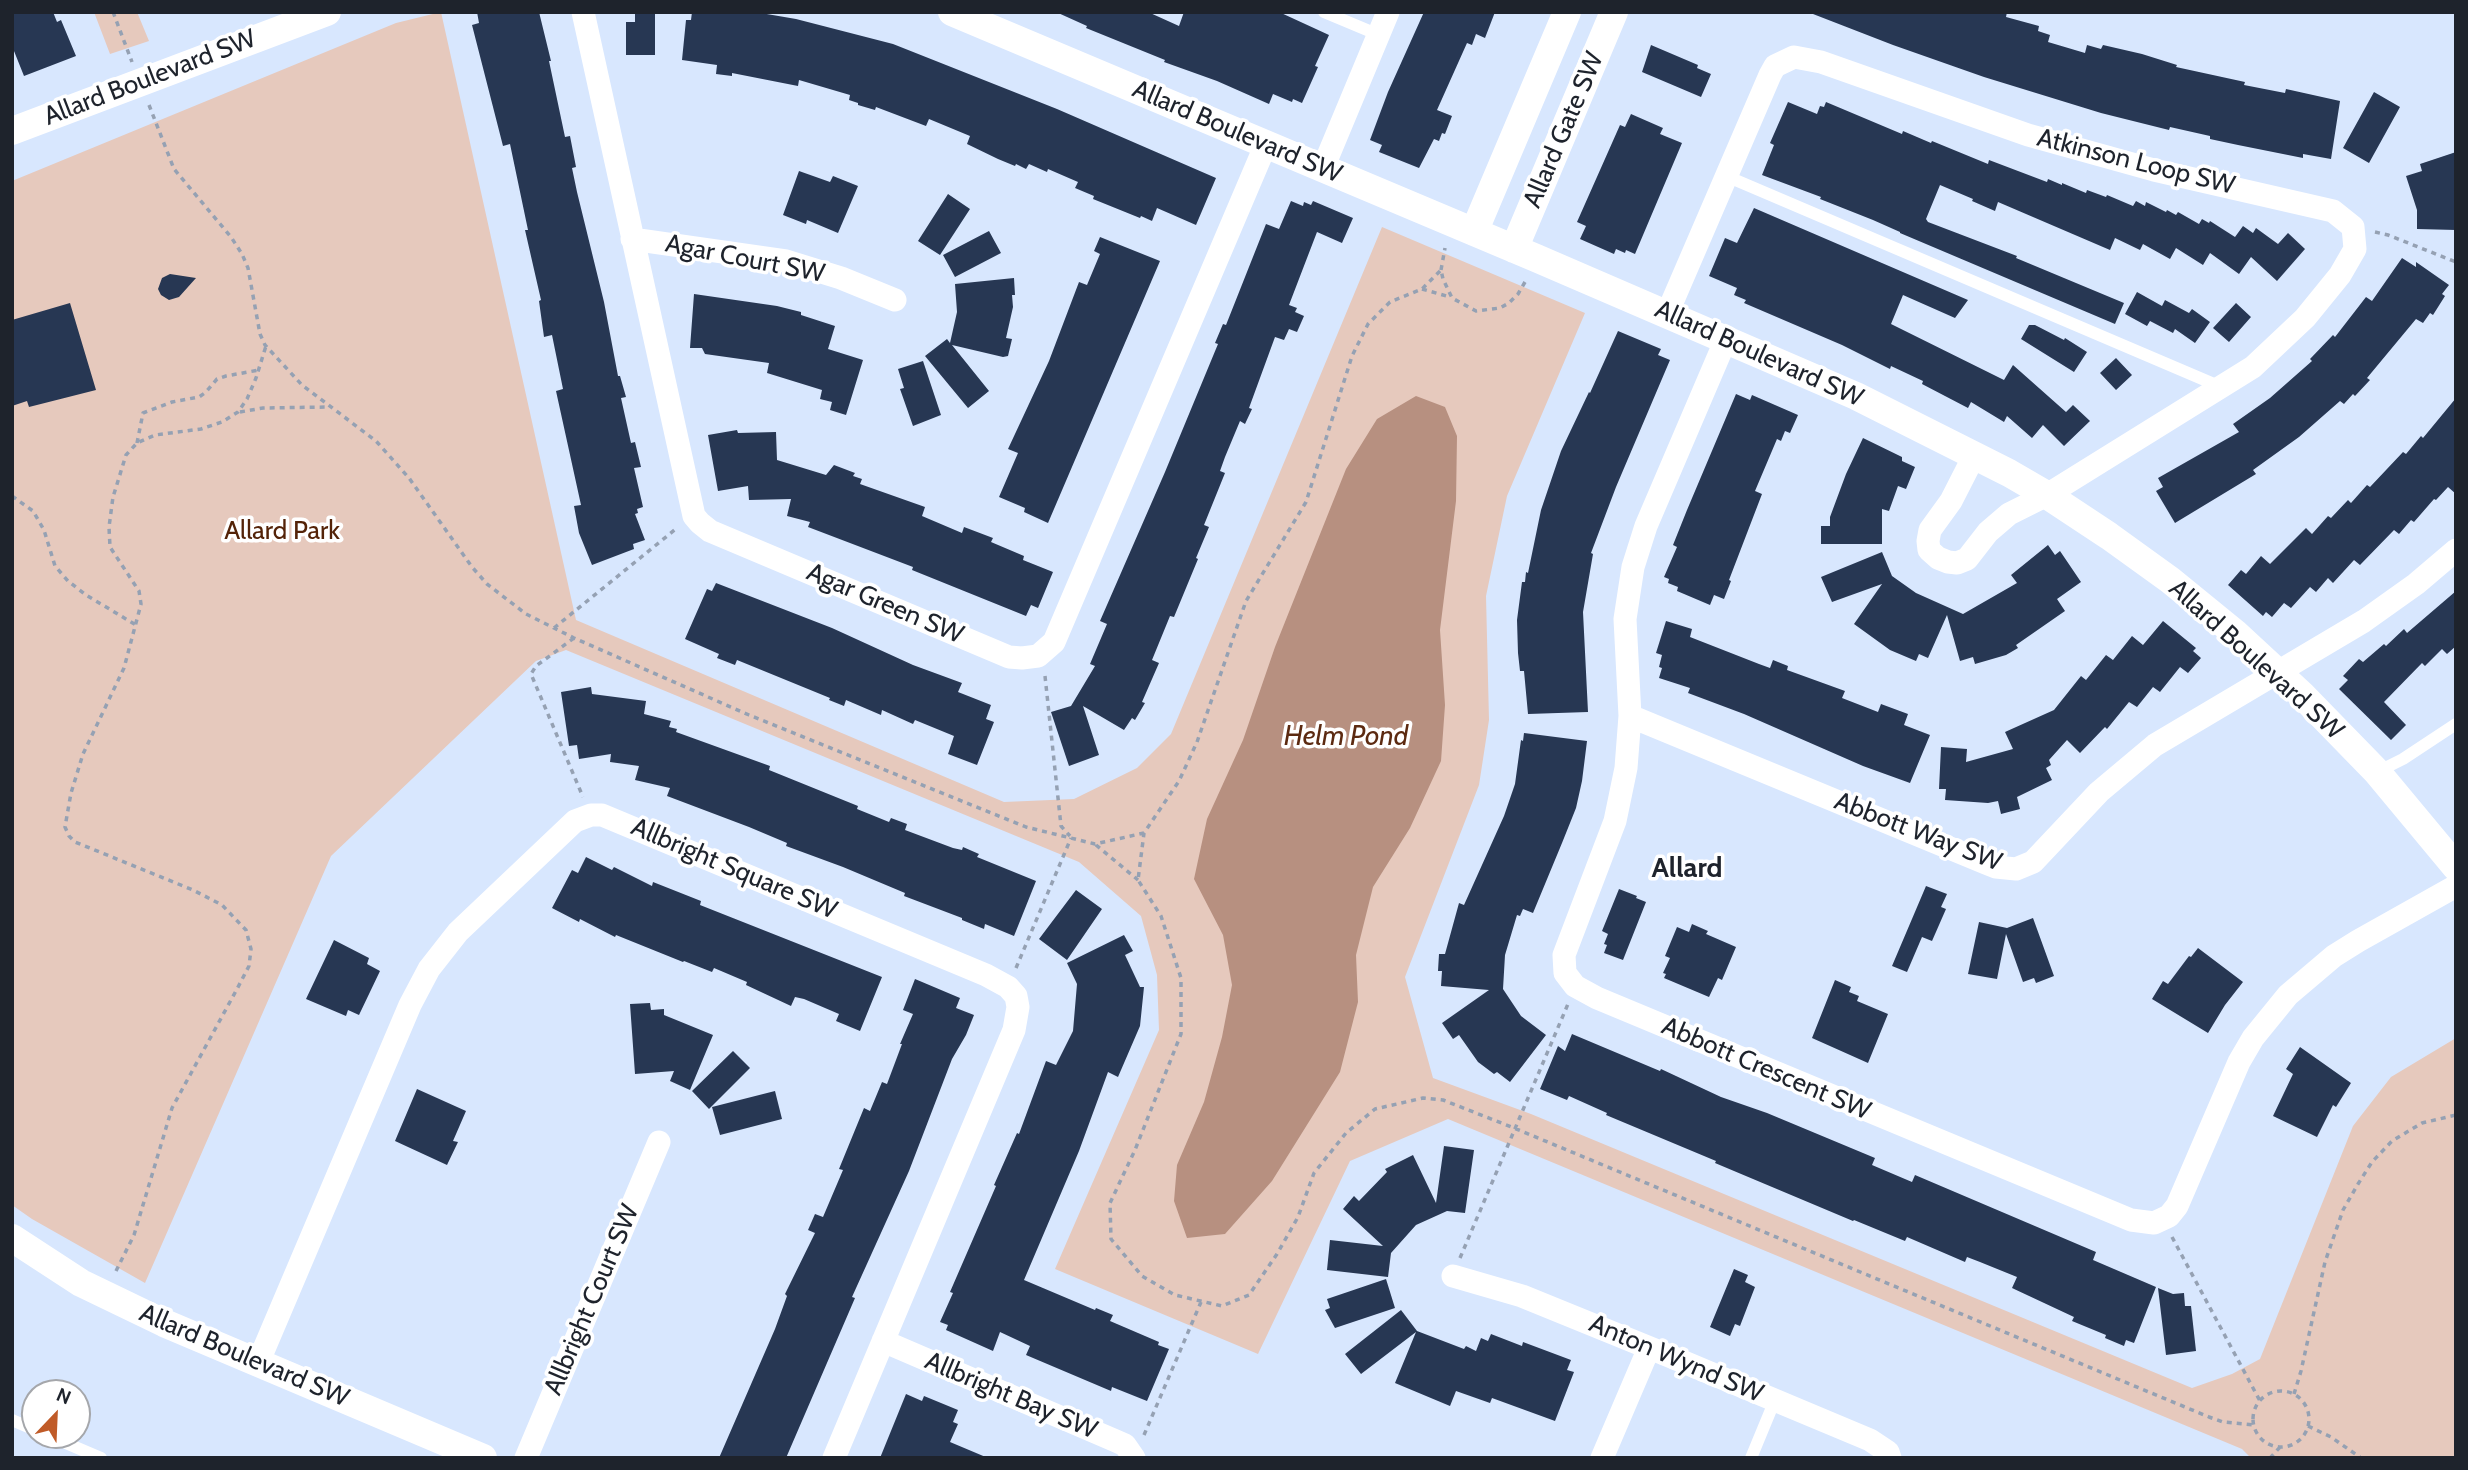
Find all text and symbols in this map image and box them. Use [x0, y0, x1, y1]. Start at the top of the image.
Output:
street label: Allard Boulevard SW [40, 23, 260, 133]
street label: Allard Gate SW [1517, 47, 1611, 213]
street label: Allard Boulevard SW [1128, 74, 1346, 190]
street label: Atkinson Loop SW [2034, 122, 2238, 202]
street label: Agar Court SW [663, 228, 827, 290]
street label: Allard Boulevard SW [1650, 294, 1868, 414]
park label: Allard Park [224, 515, 340, 547]
street label: Agar Green SW [802, 557, 968, 651]
street label: Allard Boulevard SW [2162, 573, 2350, 747]
water label: Helm Pond [1284, 720, 1408, 754]
street label: Abbott Way SW [1830, 786, 2006, 878]
street label: Allbright Square SW [627, 812, 841, 926]
district label: Allard [1652, 852, 1722, 886]
street label: Abbott Crescent SW [1657, 1011, 1875, 1127]
street label: Allbright Court SW [538, 1200, 646, 1400]
street label: Allard Boulevard SW [135, 1298, 353, 1414]
street label: Anton Wynd SW [1584, 1308, 1768, 1410]
street label: Allbright Bay SW [920, 1346, 1102, 1446]
north arrow [21, 1379, 91, 1449]
text: N [53, 1383, 74, 1409]

